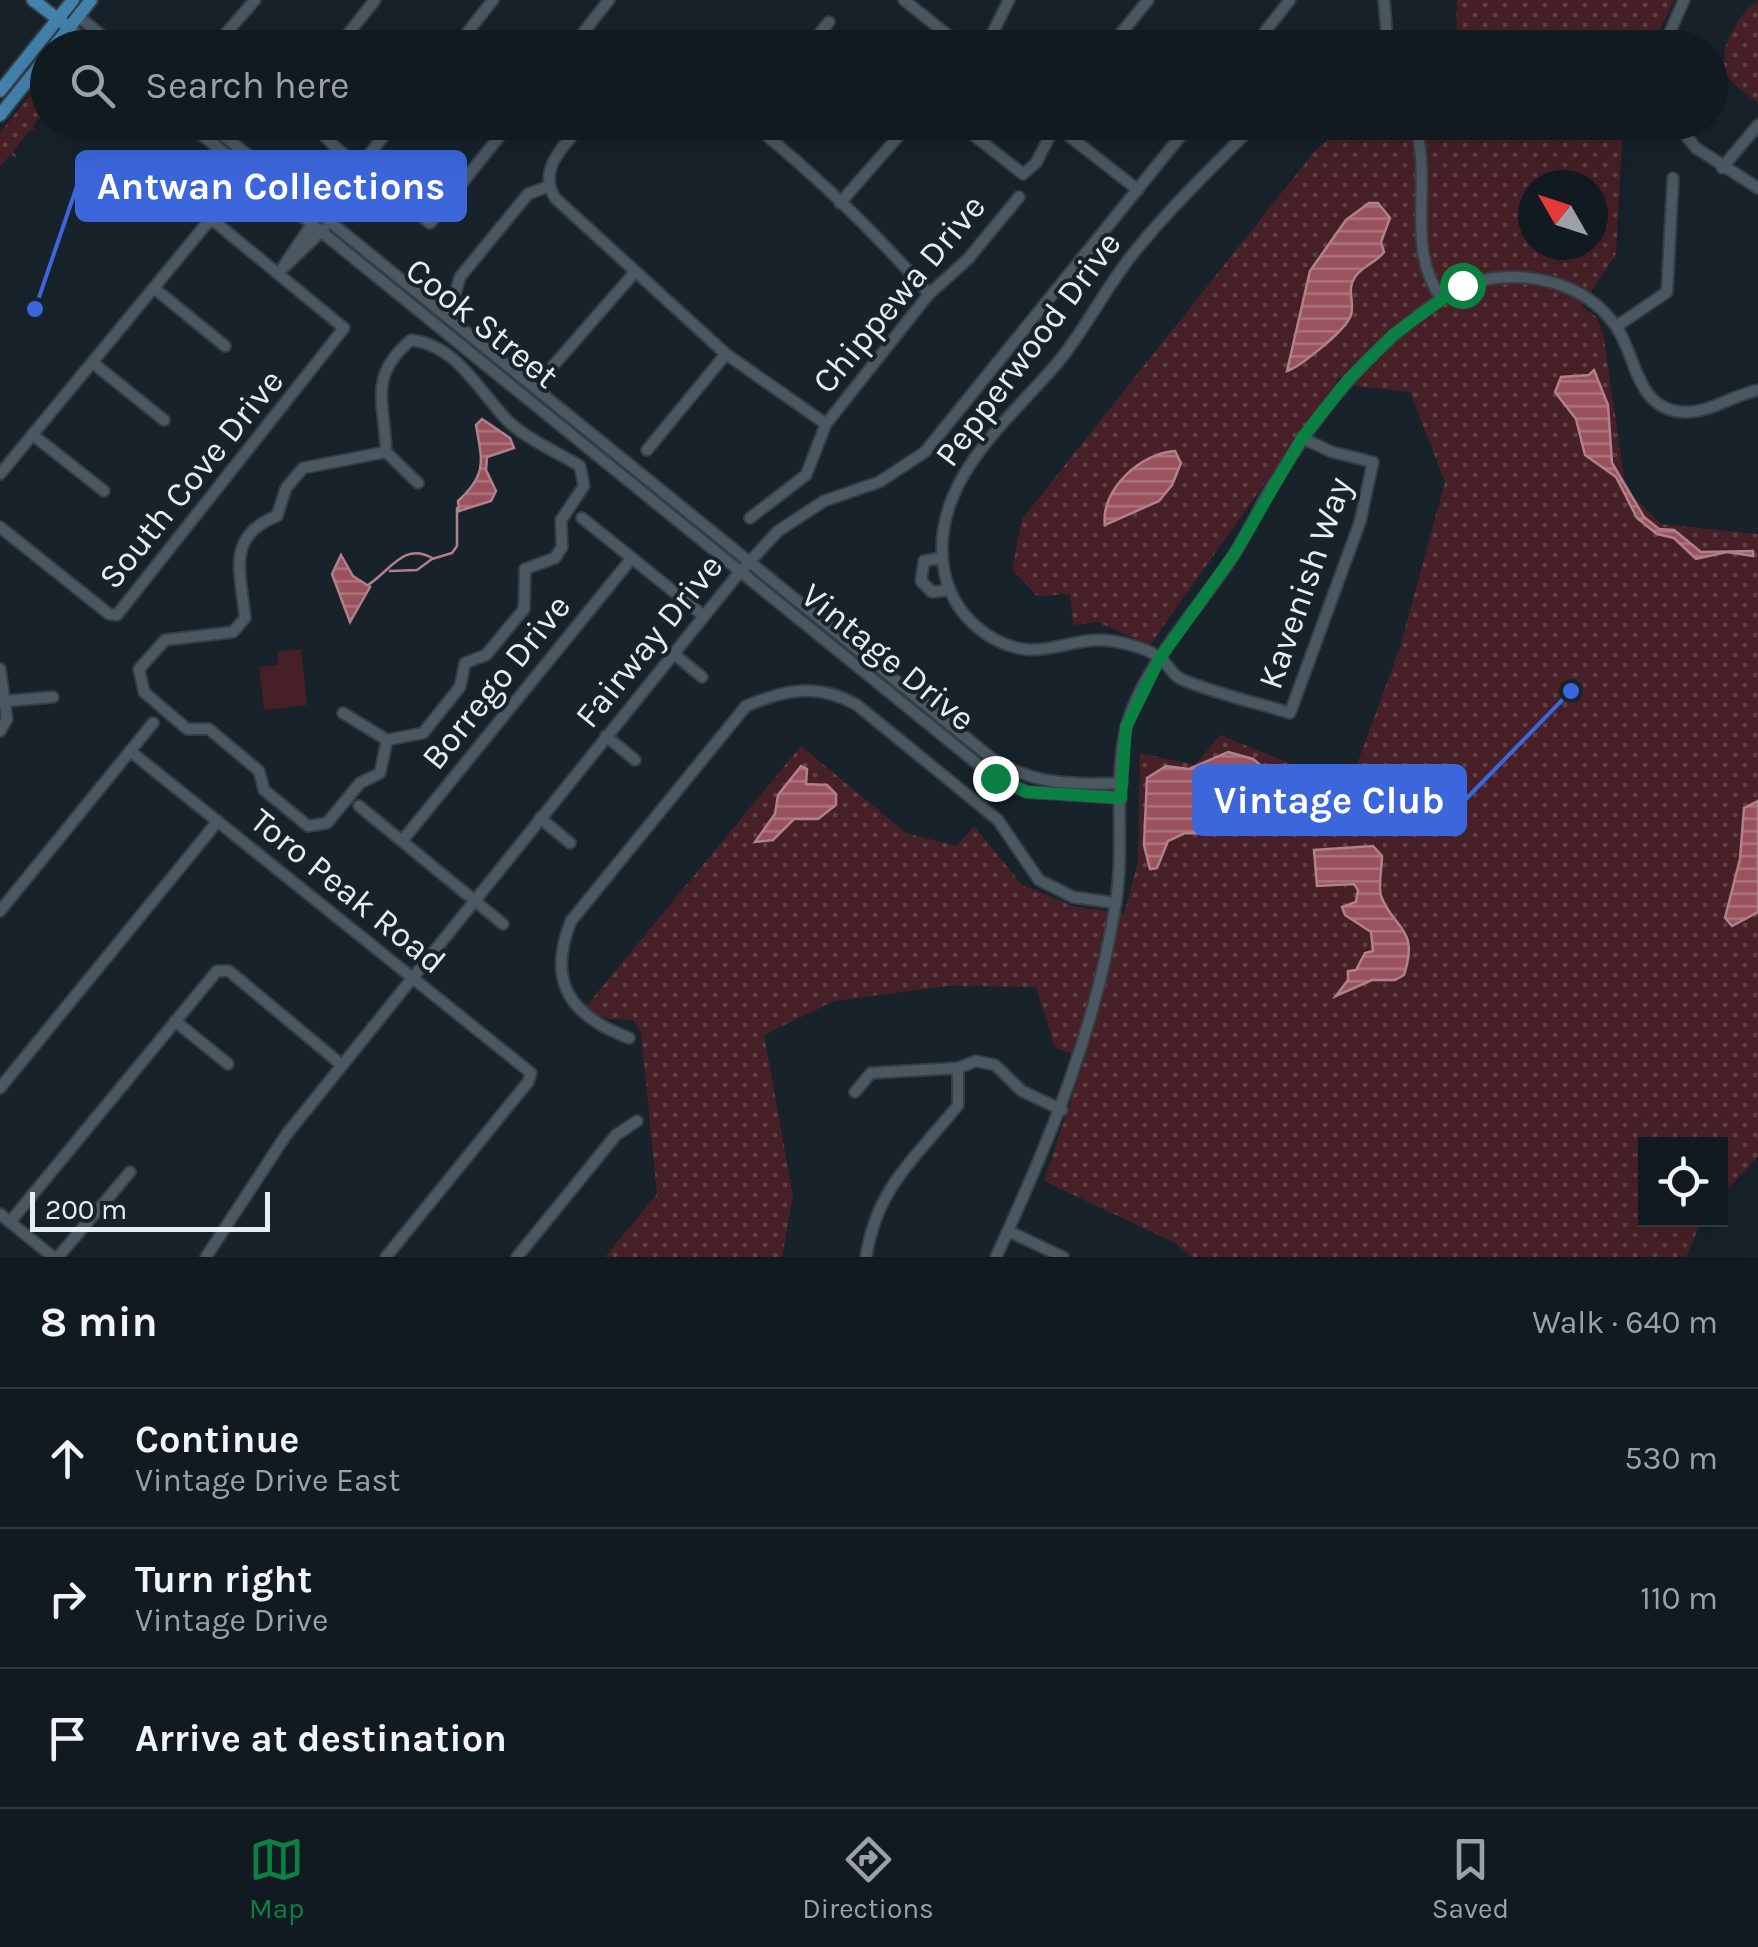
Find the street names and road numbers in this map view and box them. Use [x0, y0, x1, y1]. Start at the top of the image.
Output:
street label: Chippewa Drive [804, 186, 994, 402]
street label: Pepperwood Drive [926, 224, 1130, 474]
street label: Cook Street [398, 249, 566, 397]
street label: South Cove Drive [90, 361, 292, 597]
street label: Kavenish Way [1250, 472, 1360, 694]
street label: Fairway Drive [567, 546, 731, 736]
street label: Vintage Drive [793, 575, 983, 739]
street label: Borrego Drive [413, 586, 579, 778]
street label: Toro Peak Road [242, 800, 454, 982]

